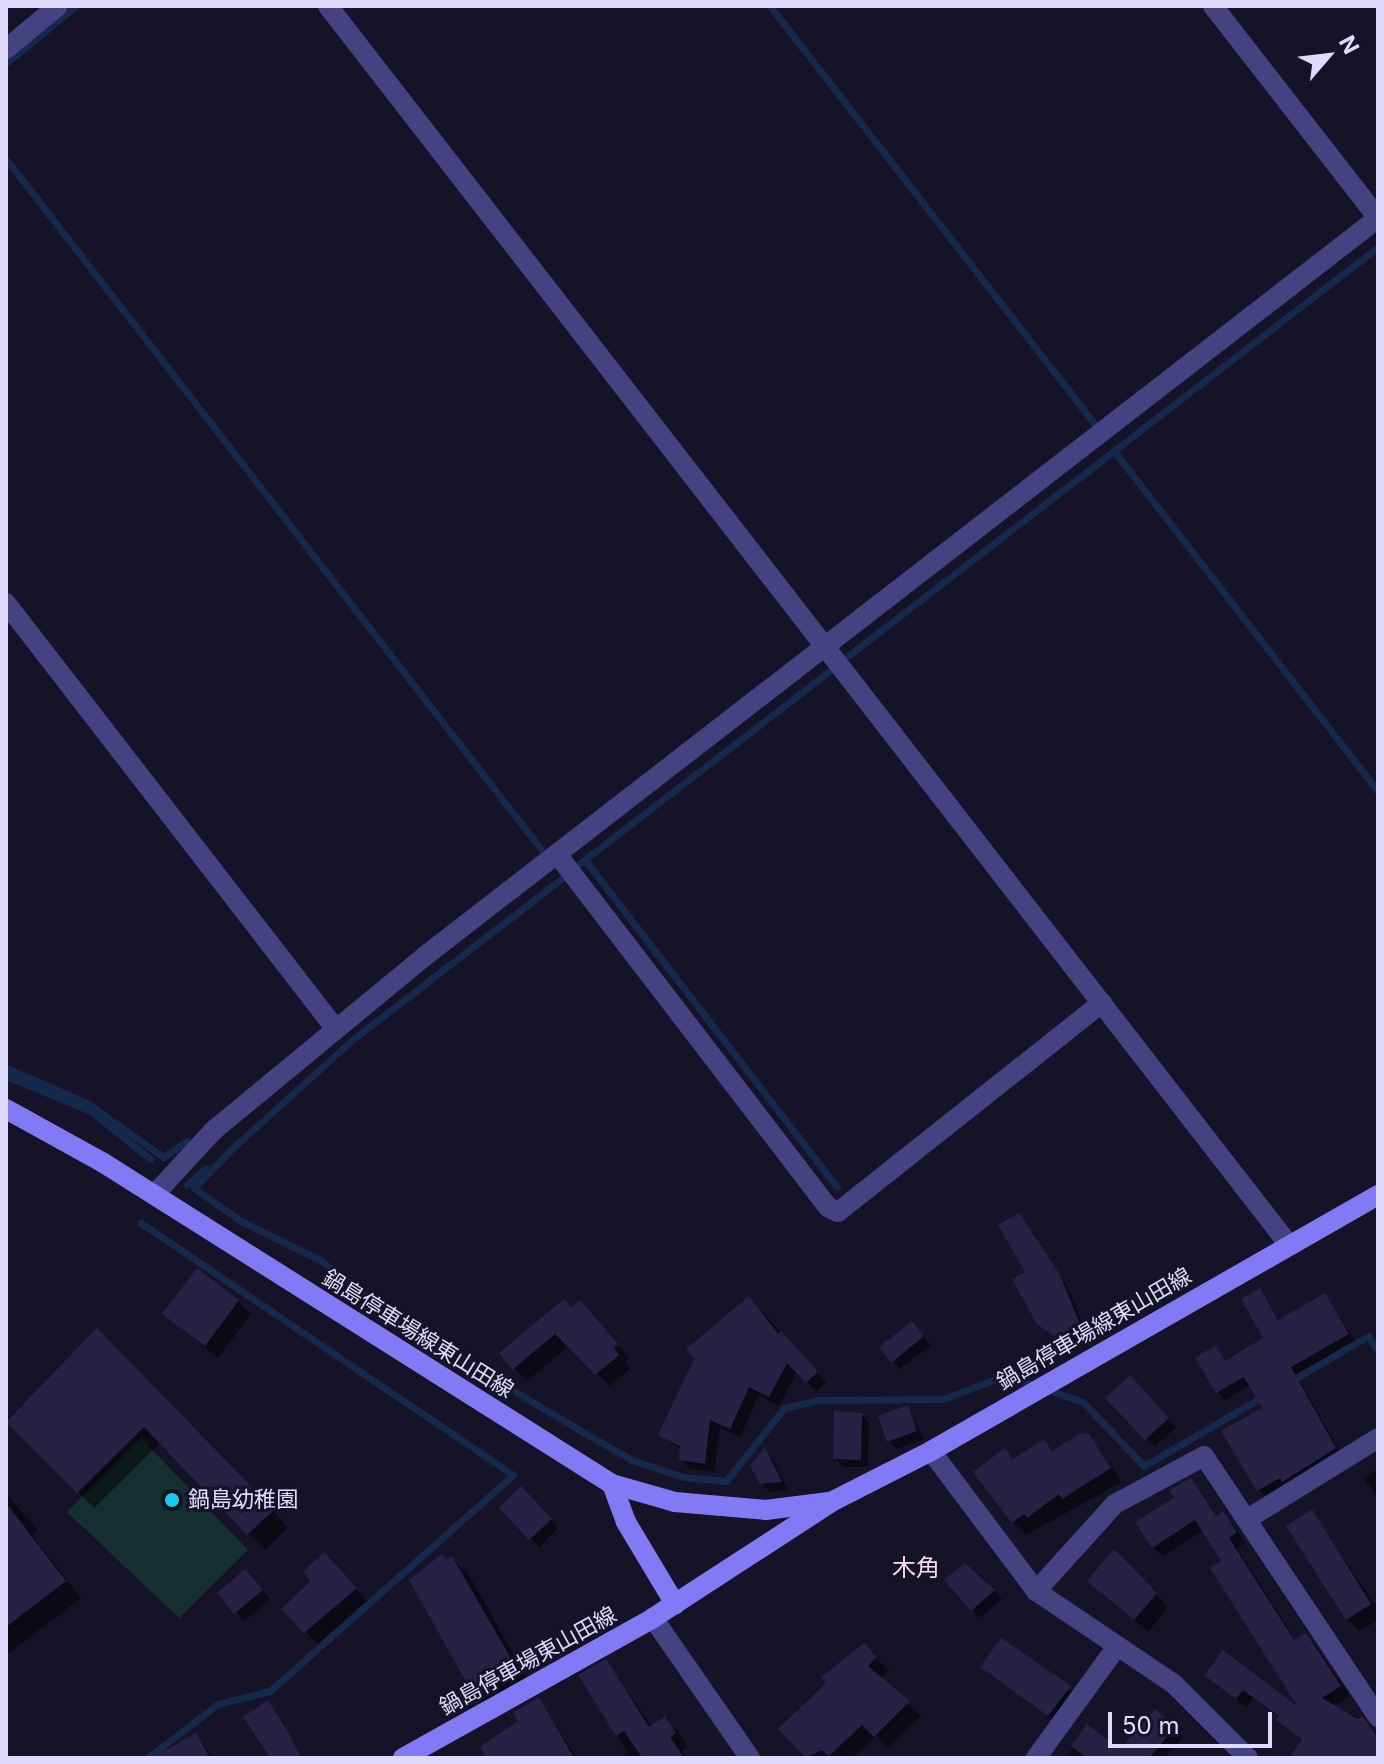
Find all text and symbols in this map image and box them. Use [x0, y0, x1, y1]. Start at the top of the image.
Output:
north arrow [1288, 16, 1368, 96]
text: N [1334, 31, 1365, 58]
street label: 鍋島停車場線東山田線 [992, 1263, 1196, 1395]
street label: 鍋島停車場線東山田線 [318, 1265, 518, 1403]
place label: 鍋島幼稚園 [188, 1487, 298, 1513]
marker: 鍋島幼稚園 [163, 1491, 181, 1509]
district label: 木角 [892, 1554, 940, 1582]
street label: 鍋島停車場東山田線 [435, 1601, 621, 1721]
scale bar [1112, 1696, 1276, 1746]
text: 50 m [1122, 1711, 1180, 1740]

